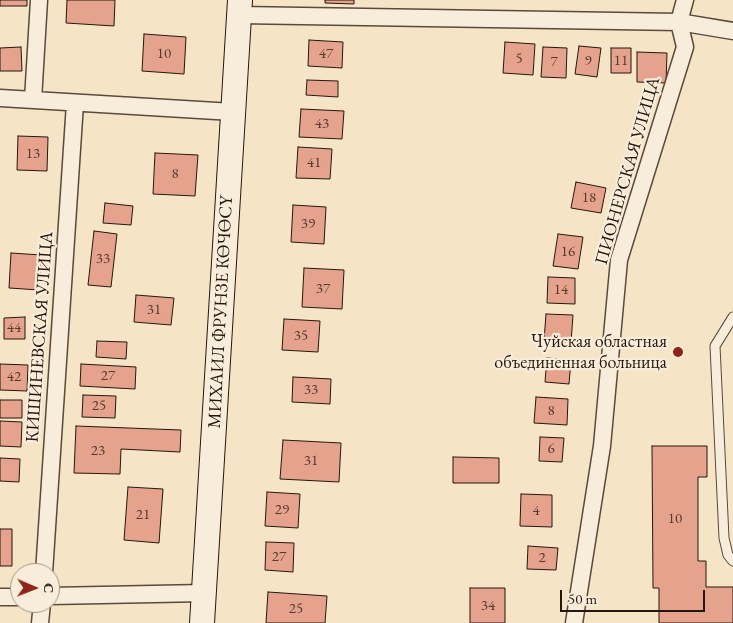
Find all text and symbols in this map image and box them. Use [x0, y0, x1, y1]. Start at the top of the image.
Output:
house number: 10 [157, 45, 171, 63]
house number: 47 [319, 45, 333, 63]
house number: 5 [515, 50, 523, 68]
house number: 9 [584, 52, 592, 70]
house number: 11 [614, 52, 628, 70]
house number: 7 [550, 53, 558, 71]
street label: ПИОНЕРСКАЯ УЛИЦА [591, 75, 665, 267]
house number: 43 [315, 115, 329, 133]
house number: 13 [26, 145, 40, 163]
house number: 41 [307, 154, 321, 172]
house number: 8 [171, 165, 179, 183]
house number: 18 [582, 189, 596, 207]
street label: МИХАИЛ ФРУНЗЕ КӨЧӨСҮ [204, 195, 238, 429]
house number: 39 [301, 215, 315, 233]
street label: КИШИНЕВСКАЯ УЛИЦА [22, 231, 58, 443]
house number: 16 [561, 243, 575, 261]
house number: 33 [96, 250, 110, 268]
house number: 37 [316, 280, 330, 298]
house number: 14 [554, 281, 568, 299]
house number: 31 [147, 301, 161, 319]
house number: 44 [7, 319, 21, 337]
house number: 35 [294, 327, 308, 345]
place label: Чуйская областная объединенная больница [494, 331, 667, 374]
marker: Чуйская областная объединенная больница [671, 345, 685, 359]
house number: 27 [101, 367, 115, 385]
house number: 42 [7, 368, 21, 386]
house number: 33 [304, 381, 318, 399]
house number: 25 [92, 397, 106, 415]
house number: 8 [547, 402, 555, 420]
house number: 6 [547, 440, 555, 458]
house number: 23 [91, 442, 105, 460]
house number: 31 [304, 452, 318, 470]
house number: 29 [275, 501, 289, 519]
house number: 4 [532, 502, 540, 520]
house number: 21 [136, 506, 150, 524]
house number: 10 [668, 510, 682, 528]
house number: 27 [272, 548, 286, 566]
house number: 2 [538, 549, 546, 567]
north arrow [10, 563, 60, 613]
scale bar [563, 580, 708, 612]
text: С [40, 583, 58, 593]
text: 50 m [568, 589, 597, 608]
house number: 34 [481, 597, 495, 615]
house number: 25 [289, 600, 303, 618]

